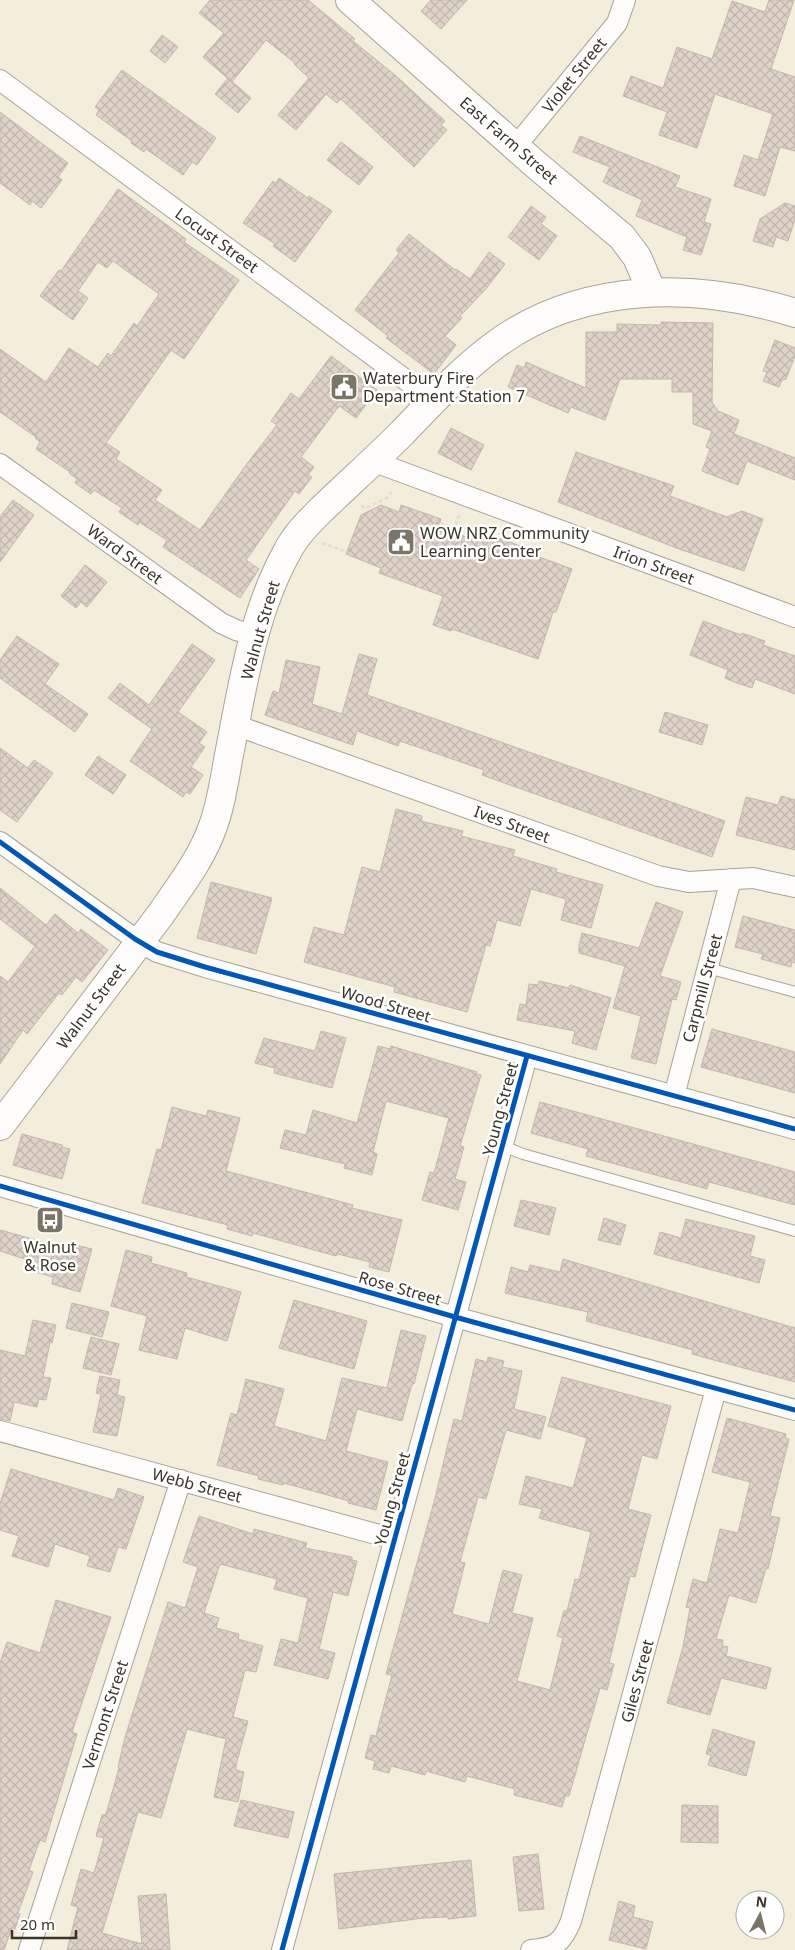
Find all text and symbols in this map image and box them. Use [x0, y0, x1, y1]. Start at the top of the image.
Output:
street label: Violet Street [537, 32, 611, 117]
street label: East Farm Street [455, 91, 563, 189]
street label: Locust Street [171, 202, 263, 278]
place label: Waterbury Fire Department Station 7 [363, 367, 525, 407]
public building icon: Waterbury Fire Department Station 7 [329, 372, 359, 402]
street label: Ward Street [83, 519, 167, 589]
place label: WOW NRZ Community Learning Center [420, 522, 590, 562]
public building icon: WOW NRZ Community Learning Center [386, 527, 416, 557]
street label: Irion Street [611, 540, 698, 590]
street label: Walnut Street [235, 578, 285, 682]
street label: Ives Street [471, 800, 553, 848]
street label: Carpmill Street [677, 931, 727, 1045]
street label: Walnut Street [52, 958, 131, 1053]
street label: Wood Street [338, 981, 434, 1027]
street label: Young Street [477, 1059, 523, 1158]
bus stop icon: Walnut & Rose [35, 1205, 65, 1235]
place label: Walnut & Rose [23, 1236, 77, 1276]
street label: Rose Street [356, 1266, 444, 1310]
street label: Young Street [369, 1449, 415, 1548]
street label: Webb Street [150, 1462, 245, 1508]
street label: Giles Street [615, 1637, 659, 1725]
street label: Vermont Street [77, 1657, 133, 1773]
north arrow [735, 1890, 785, 1940]
text: N [755, 1891, 768, 1912]
scale bar [12, 1908, 76, 1940]
text: 20 m [20, 1914, 55, 1934]

